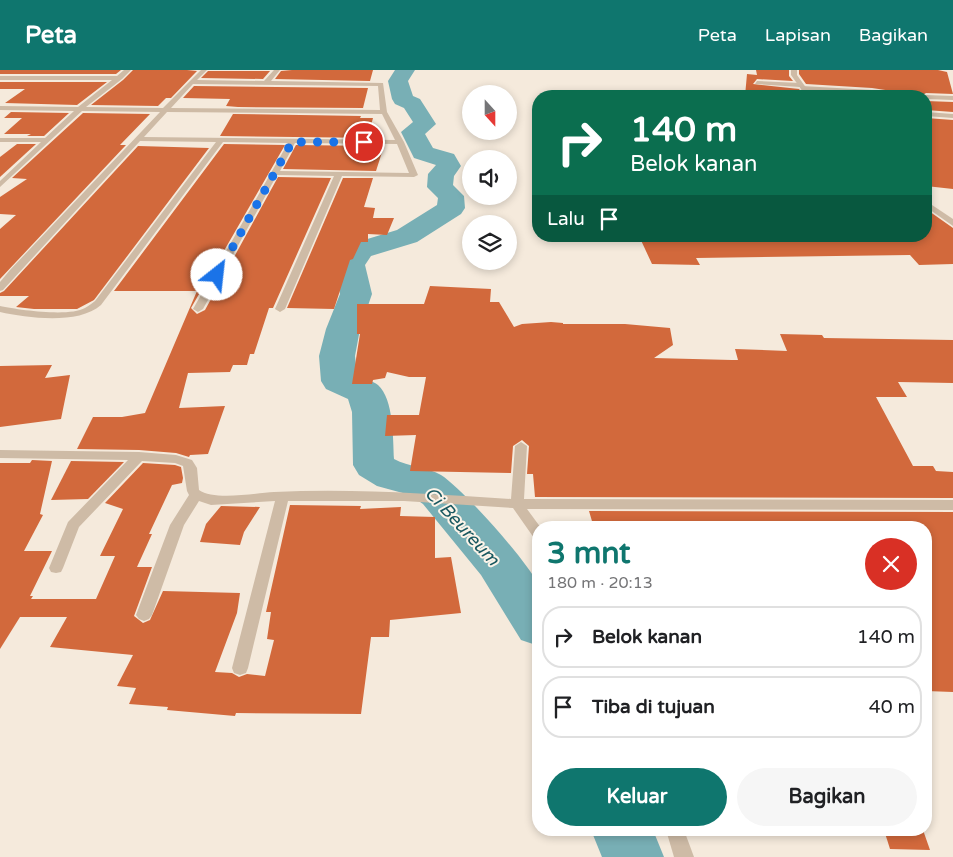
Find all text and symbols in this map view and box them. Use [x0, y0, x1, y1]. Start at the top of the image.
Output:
text: Peta [25, 21, 77, 50]
text: Peta [698, 24, 737, 46]
text: Lapisan [765, 24, 831, 46]
text: Bagikan [859, 24, 928, 46]
north arrow [462, 85, 518, 140]
map controls [462, 85, 517, 270]
text: 140 m [630, 109, 737, 151]
icon: right [547, 110, 612, 175]
pin [343, 121, 385, 163]
icon: arrive [350, 128, 378, 156]
button: sound [462, 150, 517, 205]
text: Belok kanan [630, 151, 757, 177]
icon: arrive [595, 205, 623, 233]
text: Lalu [547, 208, 585, 230]
button: layers [462, 215, 517, 270]
position arrow [190, 248, 242, 300]
water label: Ci Beureum [420, 482, 504, 570]
text: 3 mnt [547, 535, 631, 572]
button: close [865, 538, 917, 590]
text: 180 m · 20:13 [547, 573, 653, 593]
icon: right [549, 623, 577, 651]
text: Belok kanan [592, 626, 702, 648]
text: 140 m [857, 626, 915, 648]
icon: arrive [549, 693, 577, 721]
text: Tiba di tujuan [592, 696, 715, 718]
text: 40 m [869, 696, 915, 718]
button: Keluar [547, 768, 727, 826]
button: Bagikan [737, 768, 917, 826]

